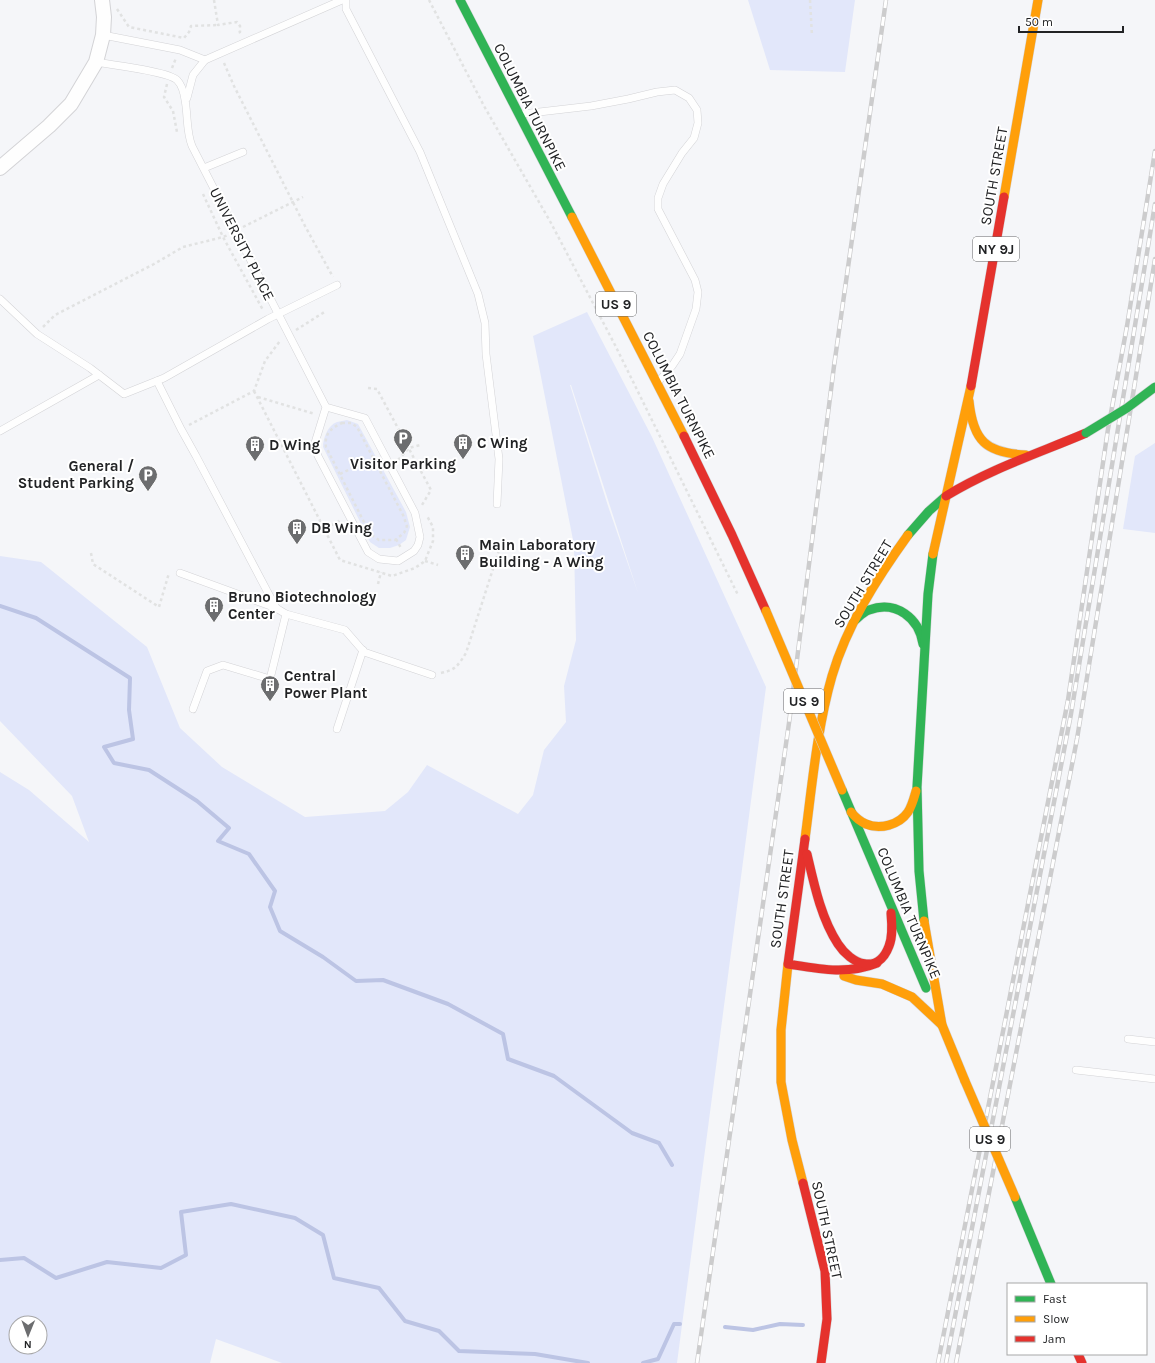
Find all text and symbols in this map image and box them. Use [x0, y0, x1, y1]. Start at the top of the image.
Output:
scale bar [1019, 8, 1123, 34]
text: 50 m [1025, 15, 1053, 29]
street label: COLUMBIA TURNPIKE [490, 40, 570, 174]
street label: SOUTH STREET [976, 125, 1012, 227]
street label: UNIVERSITY PLACE [206, 184, 278, 304]
road number: NY 9J [973, 237, 1019, 261]
road number: US 9 [596, 292, 636, 316]
street label: COLUMBIA TURNPIKE [639, 328, 719, 462]
parking icon: Visitor Parking [392, 427, 414, 455]
building icon: C Wing [452, 432, 474, 460]
building icon: D Wing [244, 434, 266, 462]
place label: C Wing [477, 434, 528, 452]
place label: D Wing [269, 436, 321, 454]
place label: Visitor Parking [350, 455, 456, 473]
place label: General / Student Parking [18, 457, 134, 492]
parking icon: General / Student Parking [137, 464, 159, 492]
building icon: DB Wing [286, 517, 308, 545]
place label: DB Wing [311, 519, 372, 537]
place label: Main Laboratory Building - A Wing [479, 536, 604, 571]
street label: SOUTH STREET [830, 536, 897, 631]
building icon: Main Laboratory Building - A Wing [454, 543, 476, 571]
place label: Bruno Biotechnology Center [228, 588, 377, 623]
building icon: Bruno Biotechnology Center [203, 595, 225, 623]
place label: Central Power Plant [284, 667, 368, 702]
building icon: Central Power Plant [259, 674, 281, 702]
road number: US 9 [784, 689, 824, 713]
street label: COLUMBIA TURNPIKE [873, 845, 945, 981]
street label: SOUTH STREET [766, 848, 798, 950]
road number: US 9 [970, 1127, 1010, 1151]
street label: SOUTH STREET [808, 1179, 846, 1281]
legend [1007, 1283, 1147, 1355]
text: Fast [1043, 1292, 1067, 1306]
text: Slow [1043, 1312, 1069, 1326]
north arrow [8, 1315, 48, 1355]
text: Jam [1043, 1332, 1066, 1346]
text: N [24, 1338, 32, 1351]

